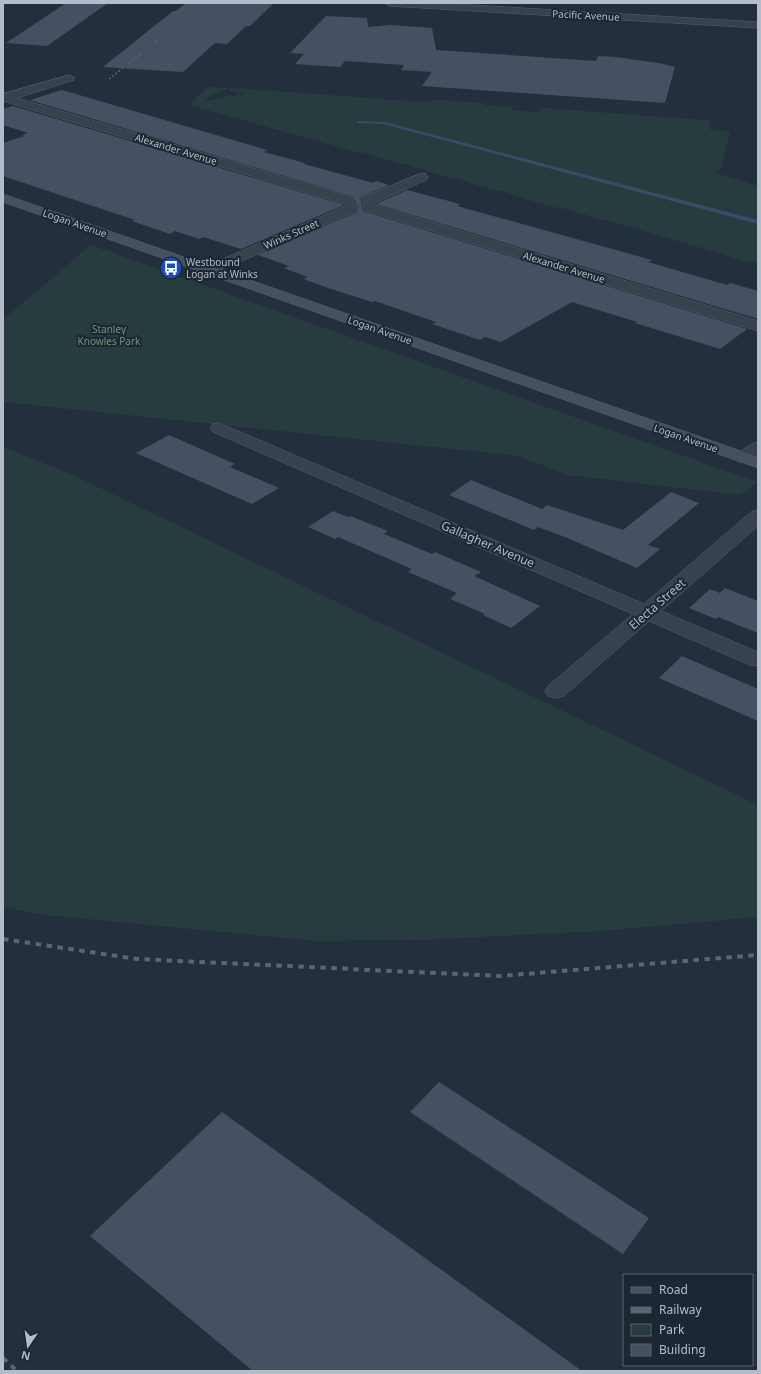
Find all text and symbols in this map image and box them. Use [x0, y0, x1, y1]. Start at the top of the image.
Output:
street label: Pacific Avenue [552, 6, 620, 24]
street label: Alexander Avenue [133, 130, 219, 168]
street label: Logan Avenue [41, 205, 109, 241]
street label: Winks Street [261, 216, 321, 252]
street label: Alexander Avenue [521, 248, 607, 286]
bus stop icon: Westbound Logan at Winks [158, 255, 184, 281]
place label: Westbound Logan at Winks [186, 255, 258, 281]
street label: Logan Avenue [346, 312, 414, 348]
park label: Stanley Knowles Park [78, 322, 141, 348]
street label: Logan Avenue [652, 420, 720, 456]
street label: Gallagher Avenue [439, 517, 538, 571]
street label: Electa Street [625, 574, 689, 633]
legend [623, 1274, 753, 1366]
text: Road [659, 1281, 688, 1298]
text: Railway [659, 1301, 703, 1318]
text: Park [659, 1321, 685, 1338]
north arrow [8, 1326, 48, 1366]
text: Building [659, 1341, 706, 1358]
text: N [20, 1348, 32, 1365]

